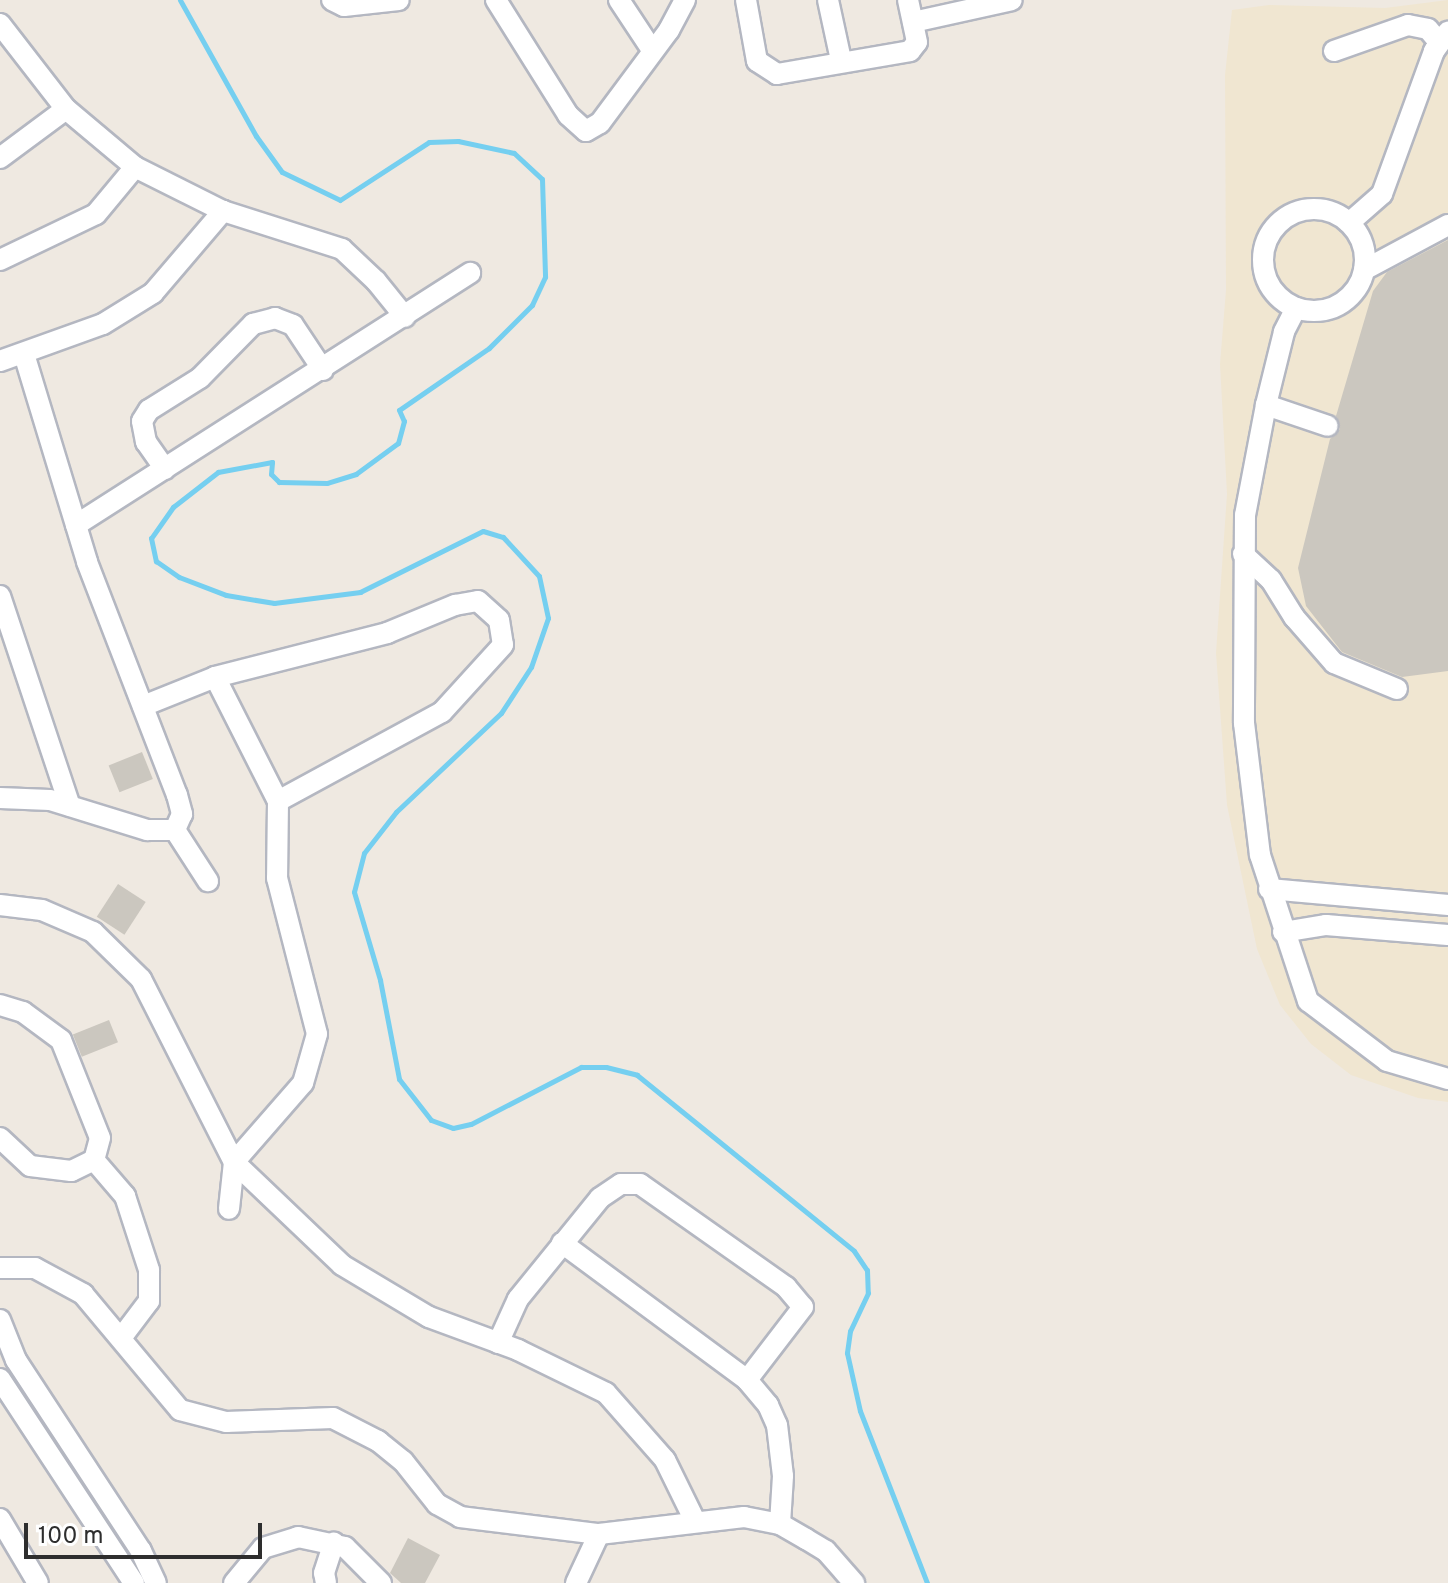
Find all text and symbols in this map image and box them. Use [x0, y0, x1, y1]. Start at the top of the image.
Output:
scale bar [28, 1507, 266, 1557]
text: 100 m [38, 1522, 104, 1552]

